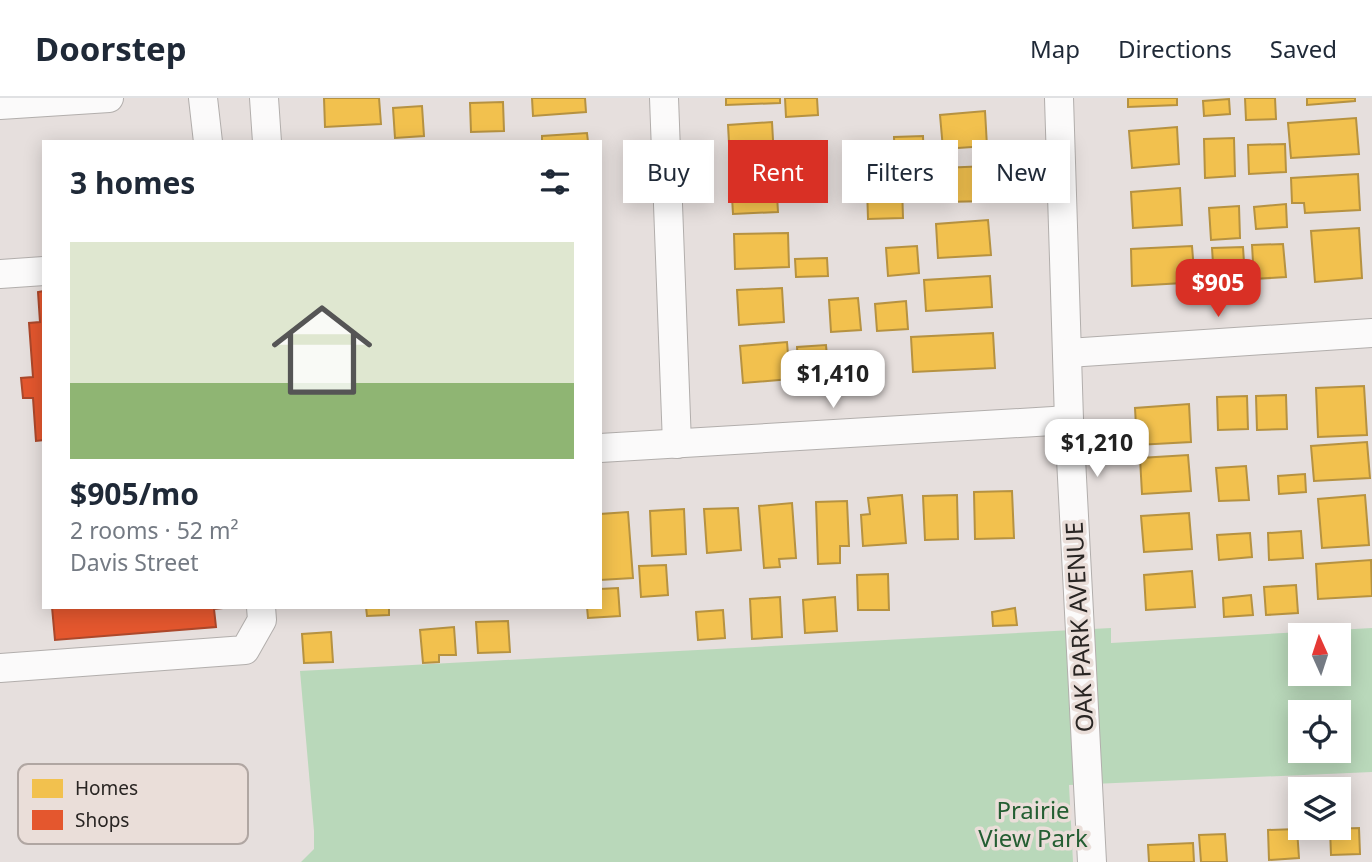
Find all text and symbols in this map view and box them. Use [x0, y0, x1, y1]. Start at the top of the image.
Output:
text: Doorstep [35, 26, 187, 71]
text: Map [1030, 32, 1080, 65]
text: Directions [1118, 32, 1232, 65]
text: Saved [1270, 32, 1337, 65]
chip: Buy [623, 140, 714, 203]
chip: Rent [728, 140, 828, 203]
chip: Filters [842, 140, 958, 203]
chip: New [972, 140, 1070, 203]
text: 3 homes [70, 162, 195, 203]
icon: filters [536, 163, 574, 201]
pin: $905 [1177, 260, 1259, 319]
text: $905 [1192, 266, 1244, 298]
icon: home [259, 287, 385, 413]
pin: $1,410 [776, 350, 890, 410]
text: $1,410 [797, 357, 869, 389]
pin: $1,210 [1040, 420, 1154, 479]
text: $1,210 [1061, 426, 1133, 458]
text: $905/mo [70, 473, 199, 514]
text: 2 rooms · 52 m² [70, 514, 239, 546]
street label: OAK PARK AVENUE [1057, 521, 1100, 733]
text: Davis Street [70, 546, 199, 578]
north arrow [1288, 623, 1351, 686]
map controls [1288, 623, 1351, 840]
button: locate [1288, 700, 1351, 763]
legend [18, 764, 248, 844]
text: Homes [75, 775, 138, 801]
button: layers [1288, 777, 1351, 840]
park label: Prairie View Park [978, 793, 1088, 854]
text: Shops [75, 807, 129, 833]

